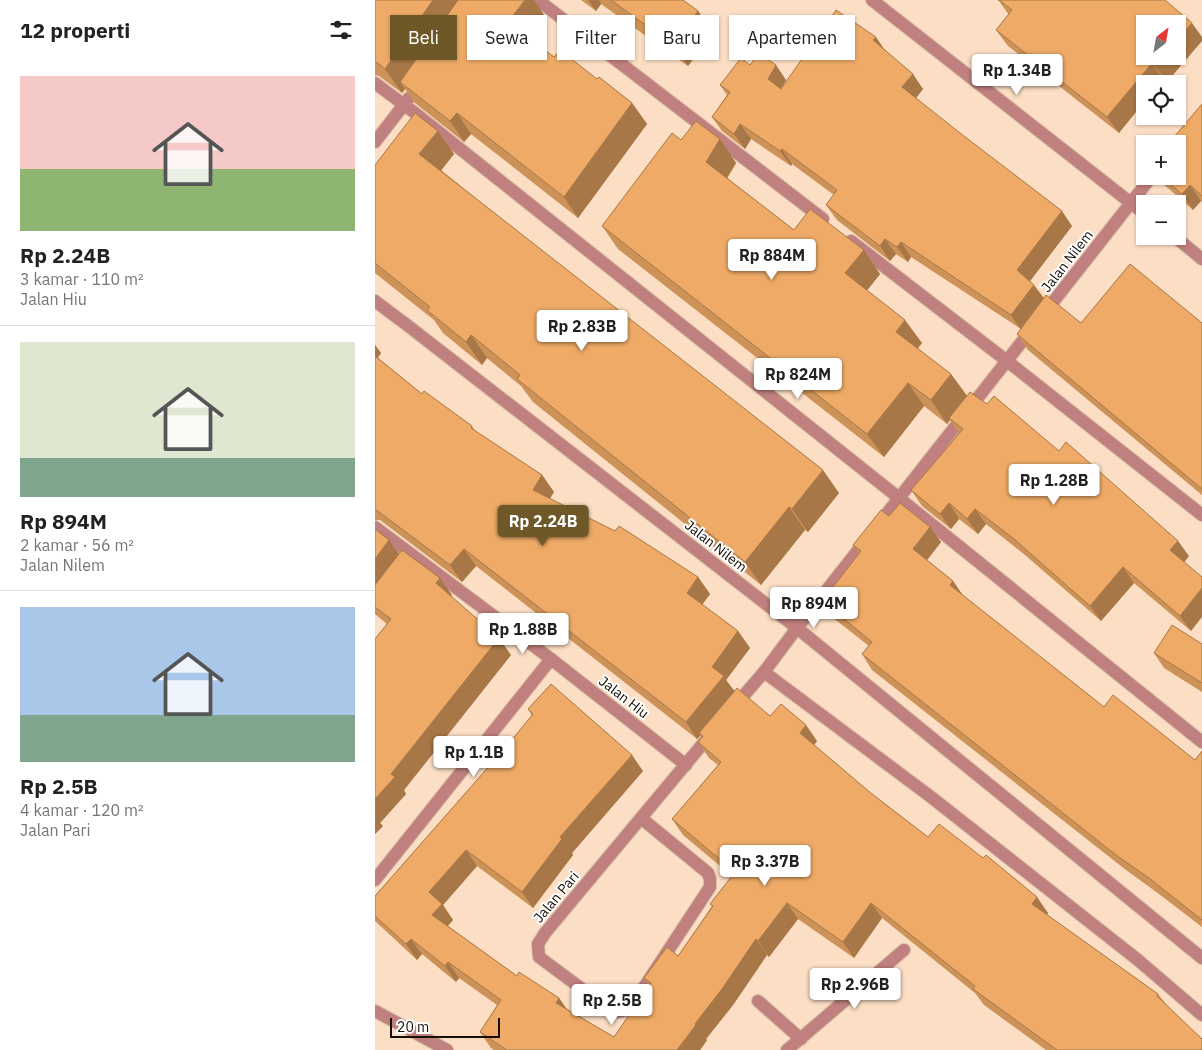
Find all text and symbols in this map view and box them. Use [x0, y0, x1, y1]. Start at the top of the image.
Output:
chip: Beli [390, 15, 457, 60]
chip: Sewa [467, 15, 547, 60]
chip: Filter [557, 15, 635, 60]
chip: Baru [645, 15, 719, 60]
chip: Apartemen [729, 15, 855, 60]
north arrow [1136, 15, 1186, 65]
map controls [1136, 15, 1186, 245]
text: 12 properti [20, 16, 130, 44]
icon: filters [327, 16, 355, 44]
pin: Rp 1.34B [965, 54, 1069, 96]
text: Rp 1.34B [983, 60, 1051, 80]
button: locate [1136, 75, 1186, 125]
icon: home [143, 109, 233, 199]
button: + [1136, 135, 1186, 185]
button: − [1136, 195, 1186, 245]
street label: Jalan Nilem [1037, 226, 1097, 296]
pin: Rp 884M [726, 238, 818, 281]
text: Rp 2.24B [20, 241, 110, 269]
text: Rp 884M [739, 245, 805, 265]
text: 3 kamar · 110 m² [20, 269, 144, 289]
text: Jalan Hiu [20, 289, 87, 309]
pin: Rp 2.83B [530, 310, 634, 352]
text: Rp 2.83B [548, 316, 616, 336]
pin: Rp 824M [752, 358, 844, 400]
text: Rp 824M [765, 364, 831, 384]
icon: home [143, 374, 233, 464]
pin: Rp 1.28B [1002, 464, 1106, 506]
text: Rp 1.28B [1020, 470, 1088, 490]
pin: Rp 2.24B [491, 504, 595, 547]
text: Rp 894M [20, 507, 107, 535]
text: Rp 2.24B [509, 511, 577, 531]
street label: Jalan Nilem [681, 516, 751, 576]
text: 2 kamar · 56 m² [20, 535, 134, 555]
text: Jalan Nilem [20, 555, 105, 575]
pin: Rp 894M [768, 586, 860, 629]
text: Rp 894M [781, 593, 847, 613]
pin: Rp 1.88B [471, 612, 575, 655]
text: Rp 1.88B [489, 619, 557, 639]
icon: home [143, 639, 233, 729]
street label: Jalan Hiu [595, 672, 653, 722]
pin: Rp 1.1B [428, 736, 520, 778]
text: Rp 1.1B [444, 742, 504, 762]
text: Rp 2.5B [20, 772, 98, 800]
text: 4 kamar · 120 m² [20, 800, 144, 820]
text: Jalan Pari [20, 820, 90, 840]
pin: Rp 3.37B [713, 844, 817, 887]
text: Rp 3.37B [731, 851, 799, 871]
street label: Jalan Pari [529, 868, 583, 926]
pin: Rp 2.96B [803, 968, 907, 1010]
text: Rp 2.96B [821, 974, 889, 994]
pin: Rp 2.5B [566, 984, 658, 1026]
text: Rp 2.5B [582, 990, 642, 1010]
scale bar [390, 1015, 500, 1038]
text: 20 m [397, 1018, 429, 1036]

